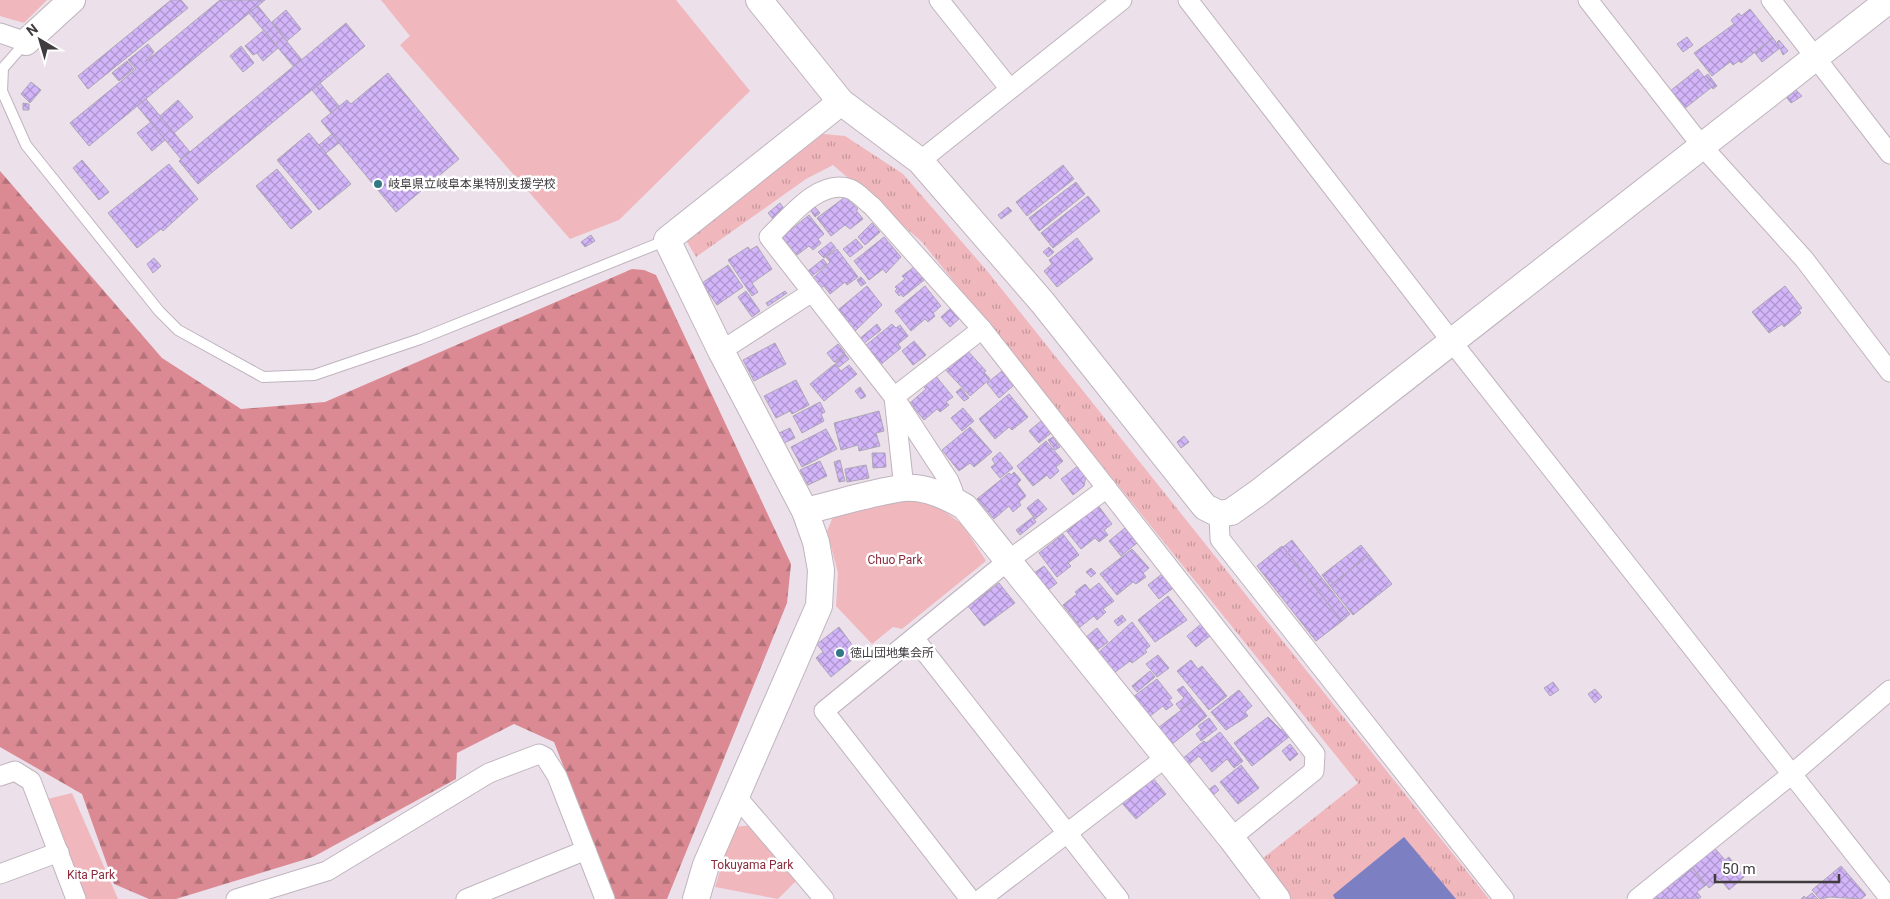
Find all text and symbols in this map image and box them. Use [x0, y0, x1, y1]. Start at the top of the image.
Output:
north arrow [15, 15, 65, 65]
text: N [23, 20, 41, 39]
place label: 岐阜県立岐阜本巣特別支援学校 [388, 177, 556, 191]
marker: 岐阜県立岐阜本巣特別支援学校 [372, 178, 384, 190]
park label: Chuo Park [867, 553, 923, 567]
place label: 徳山団地集会所 [850, 646, 934, 660]
marker: 徳山団地集会所 [834, 647, 846, 659]
scale bar [1715, 852, 1839, 884]
park label: Tokuyama Park [711, 858, 794, 872]
text: 50 m [1722, 860, 1756, 878]
park label: Kita Park [67, 868, 116, 882]

